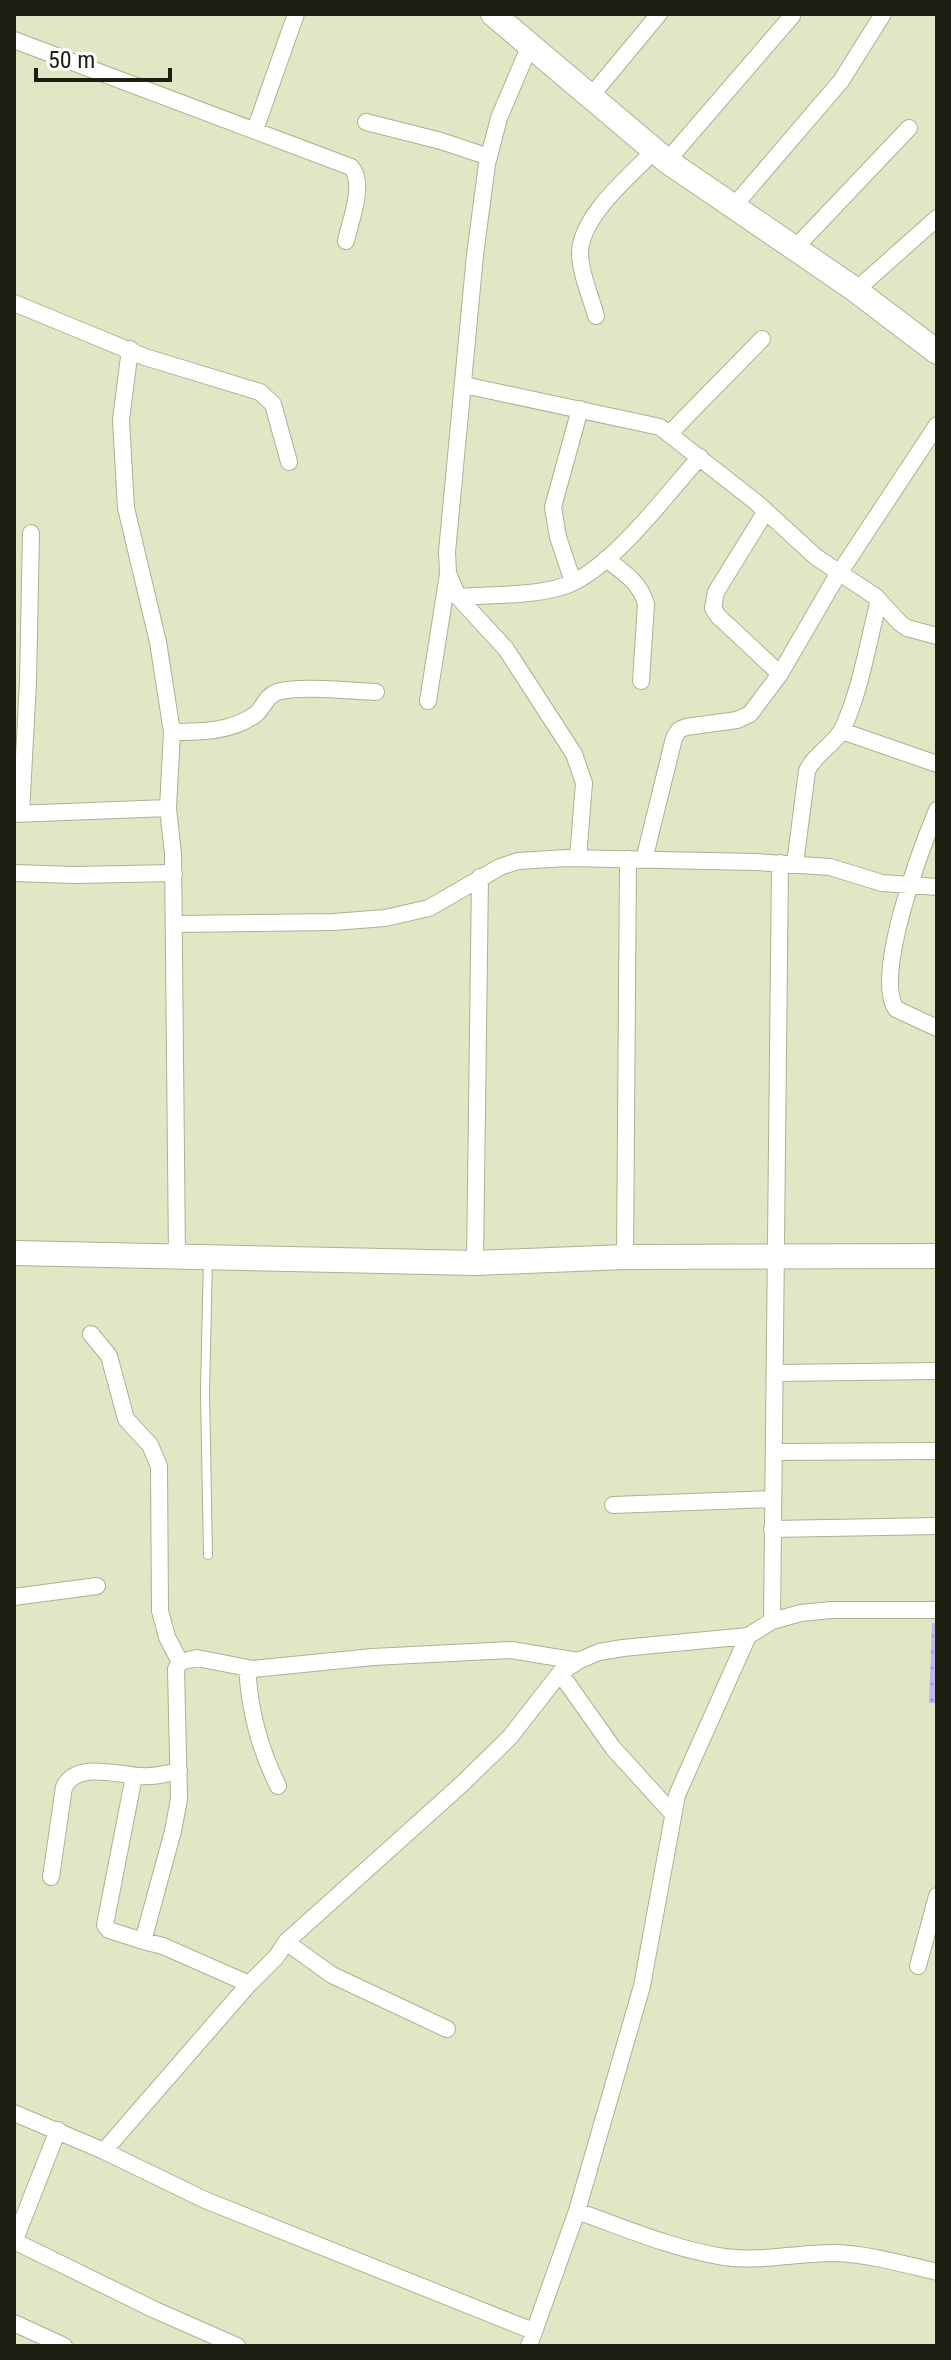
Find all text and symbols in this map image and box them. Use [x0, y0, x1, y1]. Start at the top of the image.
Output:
scale bar [36, 32, 170, 82]
text: 50 m [48, 46, 95, 74]

